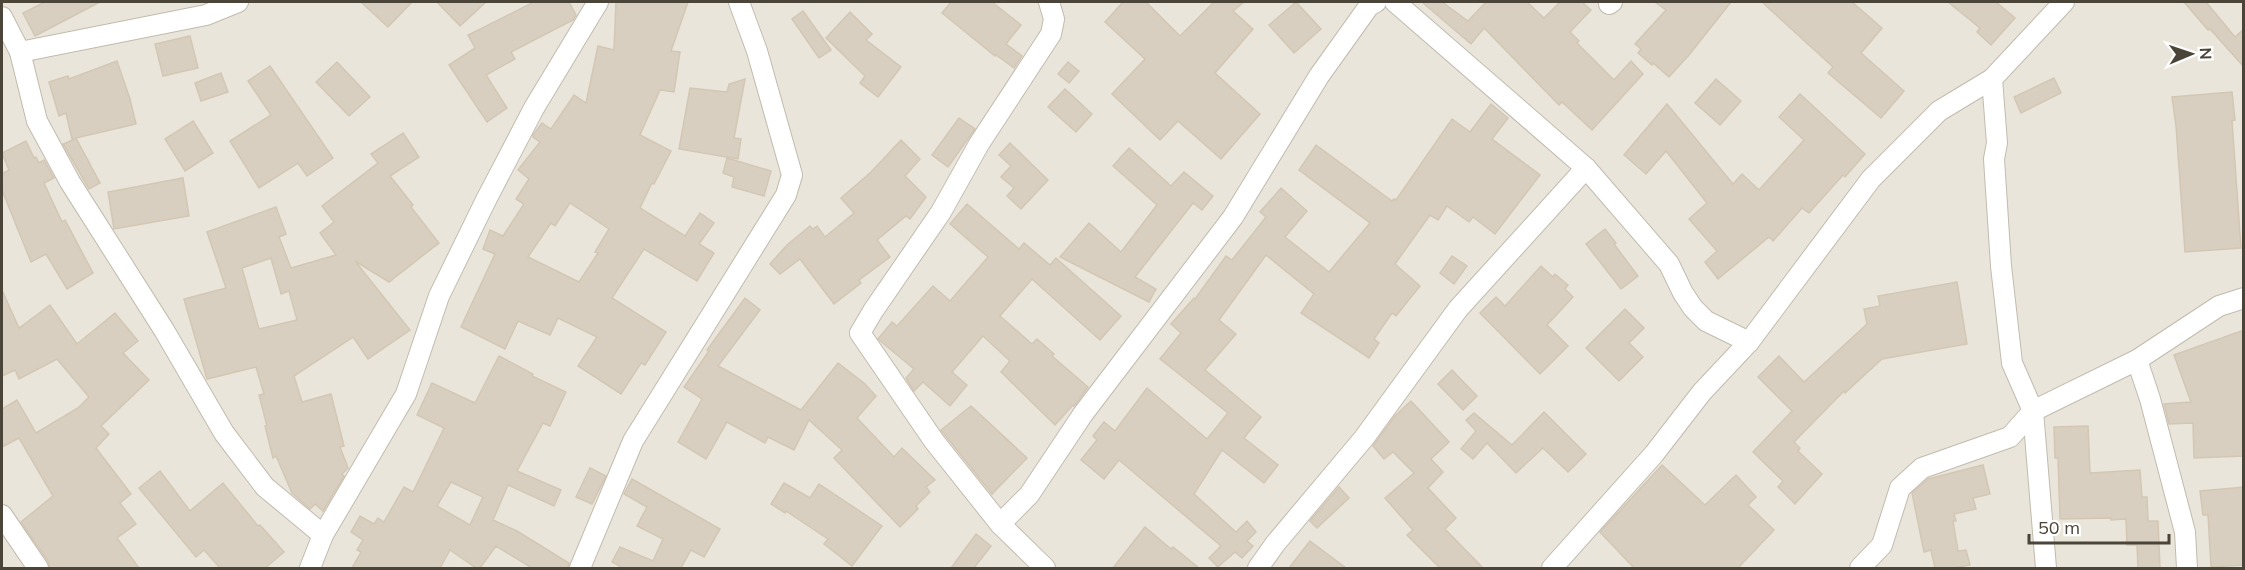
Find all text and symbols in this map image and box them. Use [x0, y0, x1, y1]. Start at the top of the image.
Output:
north arrow [2161, 24, 2221, 84]
text: N [2196, 47, 2216, 60]
scale bar [2029, 507, 2168, 545]
text: 50 m [2038, 516, 2080, 539]

